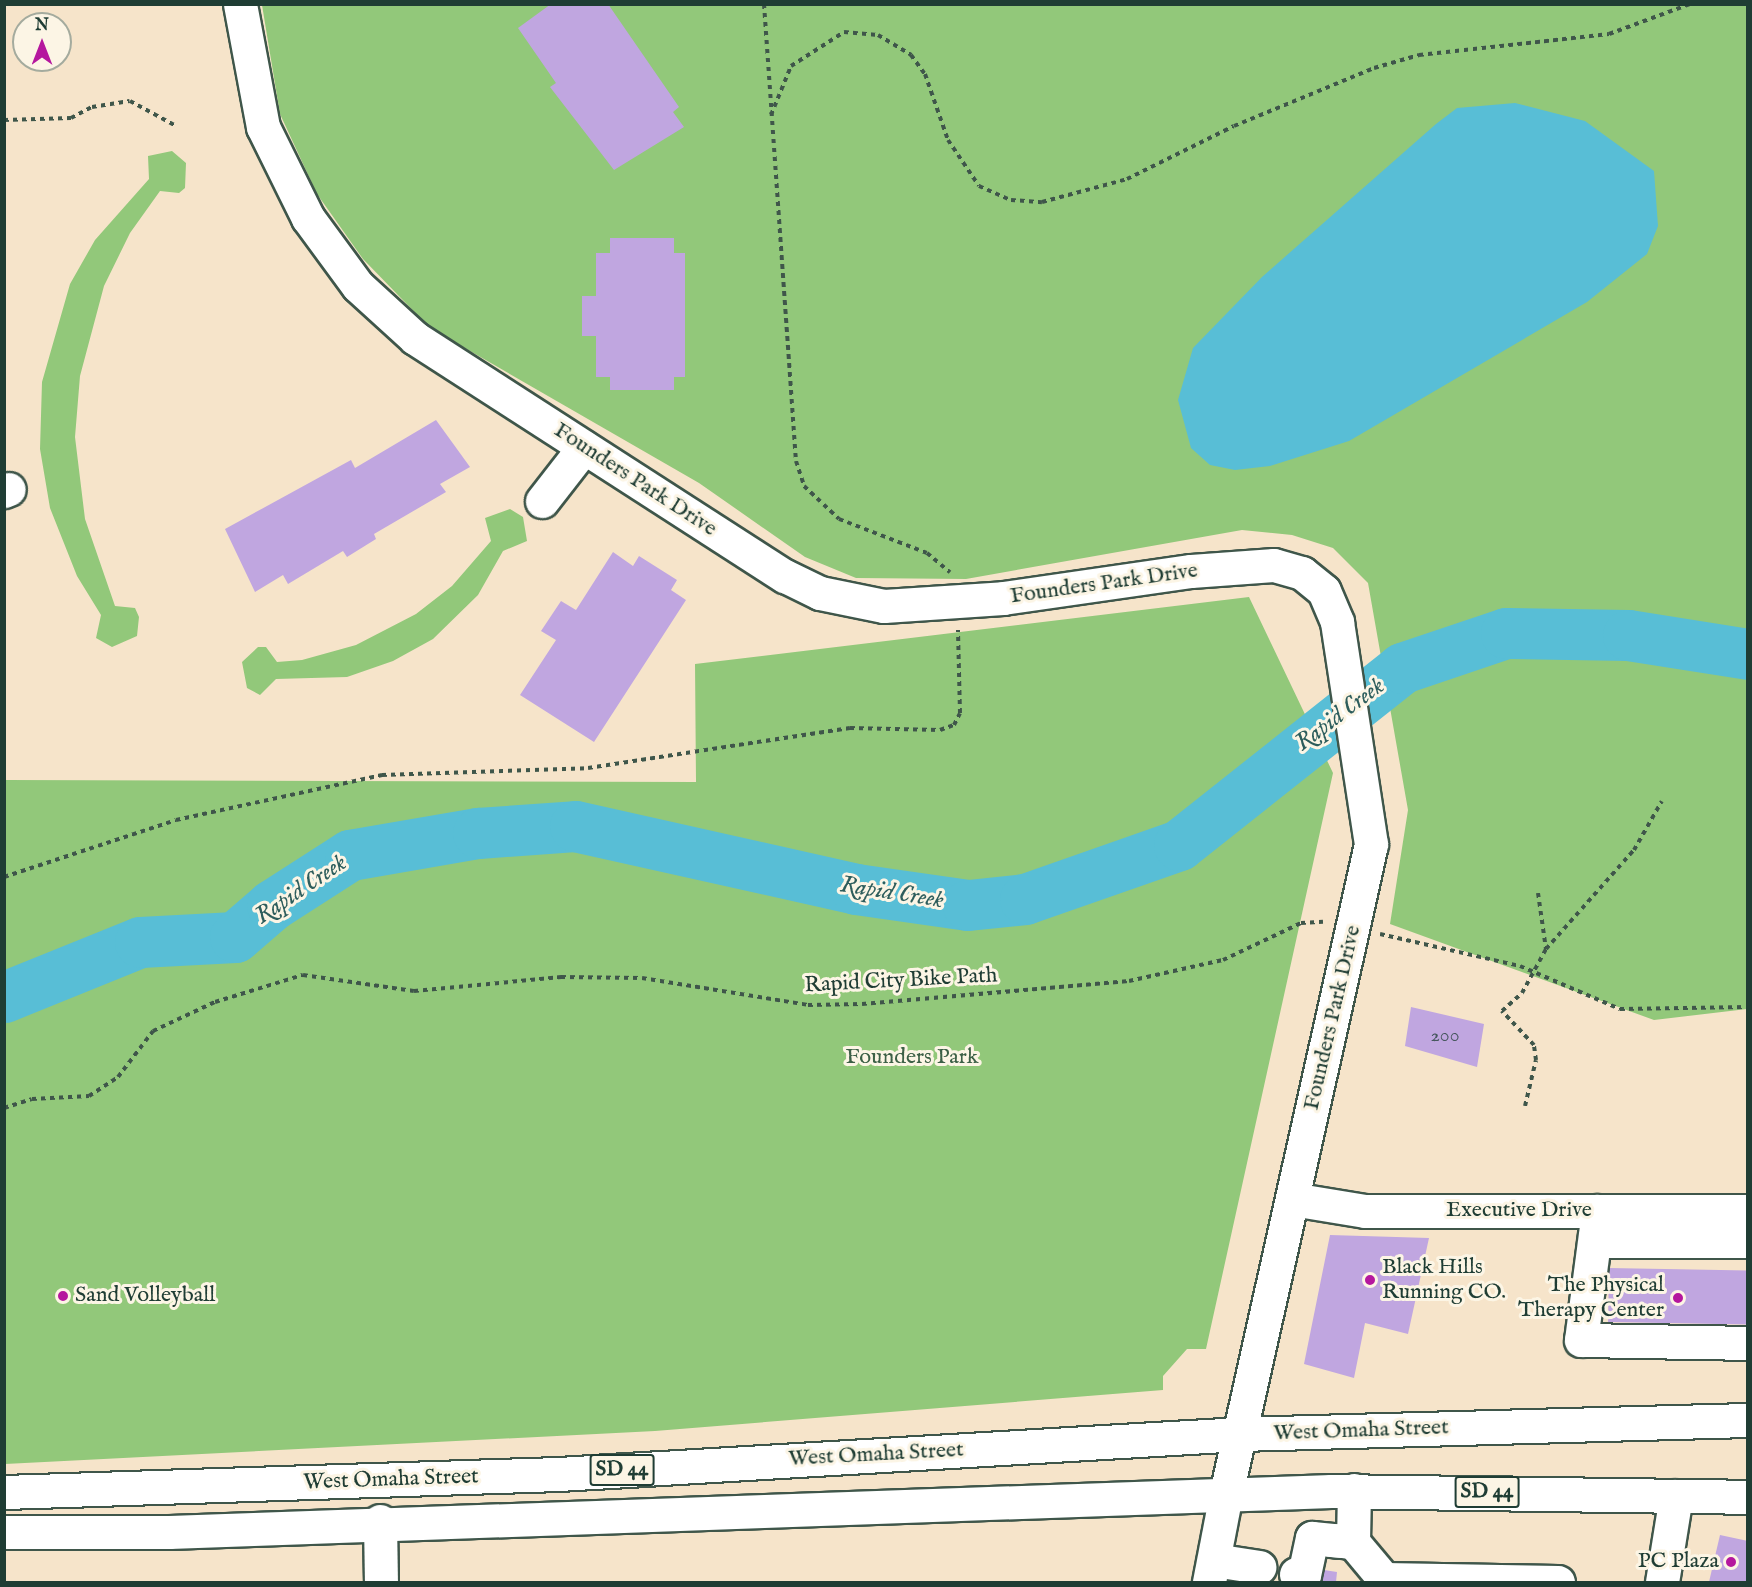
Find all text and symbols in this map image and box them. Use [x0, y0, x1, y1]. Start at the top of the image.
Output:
north arrow [12, 12, 72, 72]
text: N [35, 16, 49, 36]
street label: Founders Park Drive [549, 417, 721, 543]
street label: Founders Park Drive [1009, 558, 1199, 610]
water label: Rapid Creek [1290, 672, 1390, 758]
water label: Rapid Creek [250, 849, 352, 931]
water label: Rapid Creek [838, 871, 946, 915]
street label: Founders Park Drive [1299, 923, 1367, 1113]
street label: Rapid City Bike Path [804, 963, 998, 999]
house number: 200 [1430, 1023, 1460, 1047]
park label: Founders Park [846, 1045, 978, 1071]
street label: Executive Drive [1446, 1198, 1592, 1224]
place label: Black Hills Running CO. [1382, 1254, 1506, 1306]
place label: The Physical Therapy Center [1518, 1272, 1664, 1324]
marker: Black Hills Running CO. [1363, 1273, 1377, 1287]
place label: Sand Volleyball [75, 1283, 215, 1309]
marker: Sand Volleyball [56, 1289, 70, 1303]
marker: The Physical Therapy Center [1669, 1289, 1687, 1307]
street label: West Omaha Street [1273, 1415, 1449, 1447]
street label: West Omaha Street [788, 1437, 964, 1473]
road number: SD 44 [589, 1452, 655, 1488]
street label: West Omaha Street [303, 1464, 479, 1496]
road number: SD 44 [1454, 1474, 1520, 1510]
place label: PC Plaza [1638, 1549, 1719, 1575]
marker: PC Plaza [1724, 1555, 1738, 1569]

